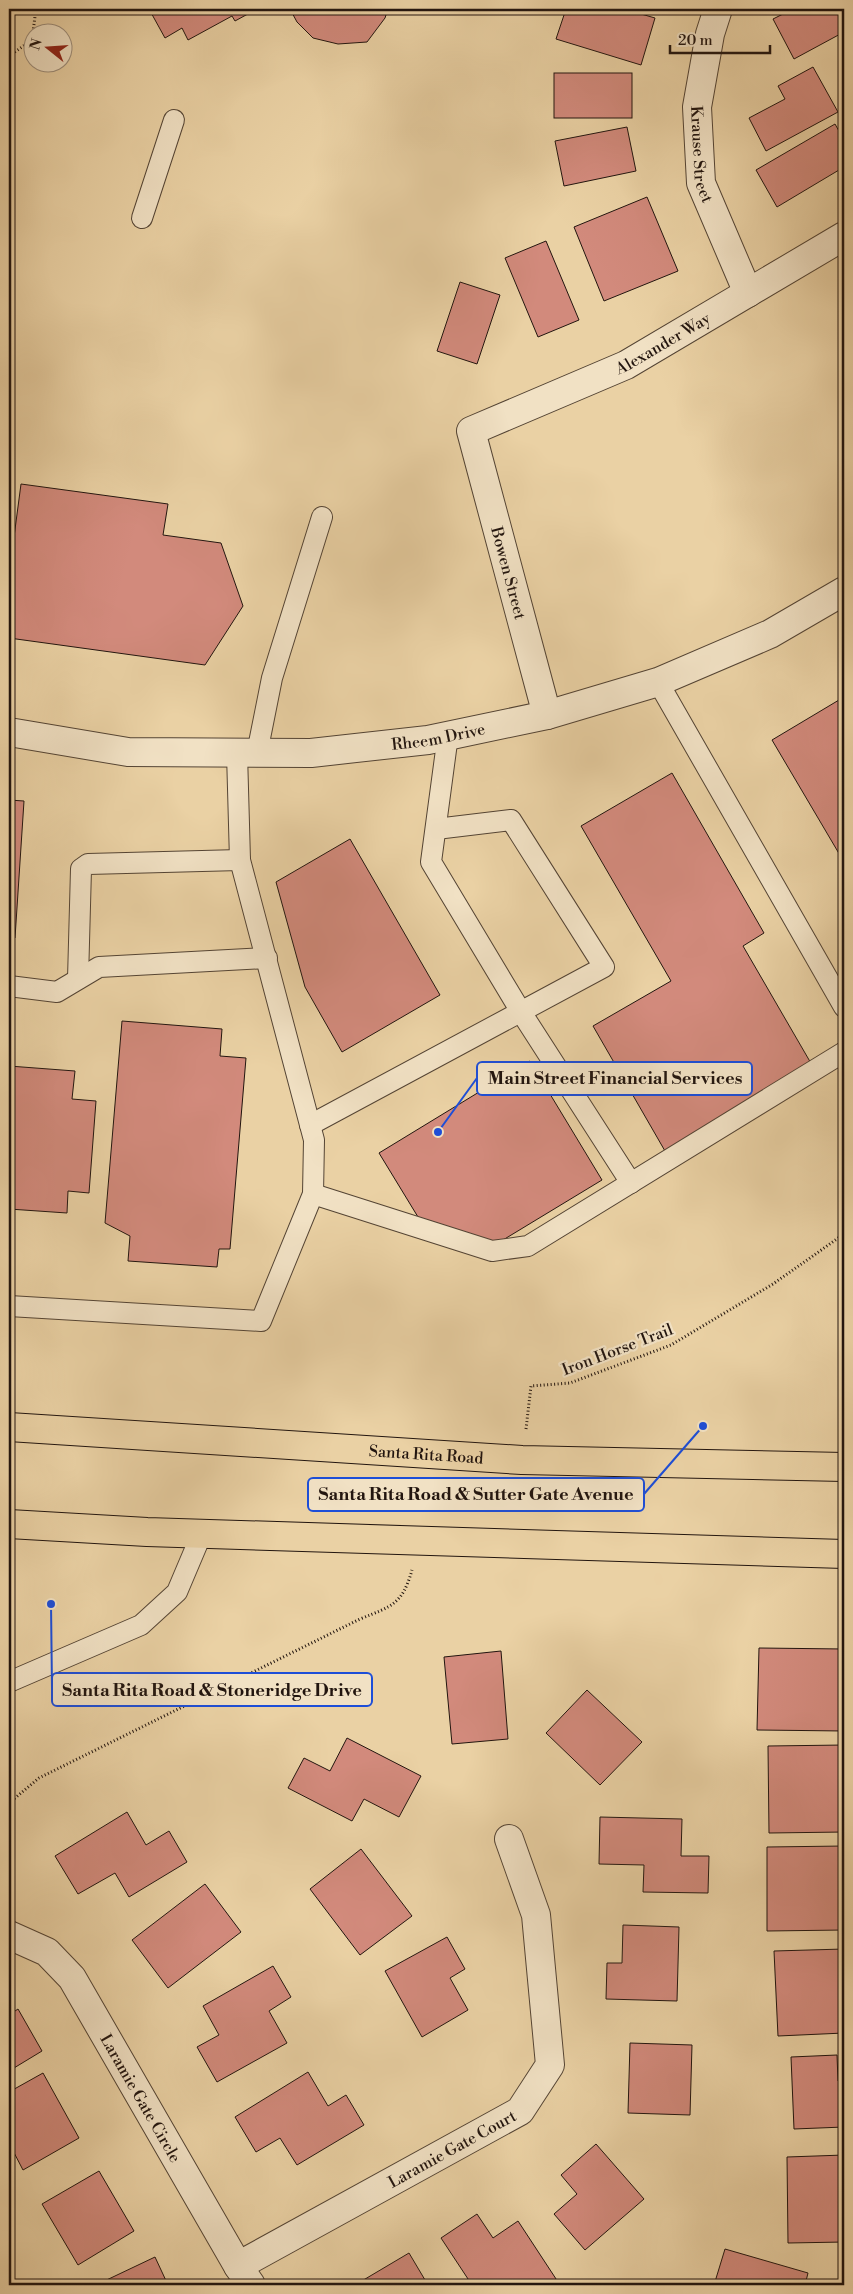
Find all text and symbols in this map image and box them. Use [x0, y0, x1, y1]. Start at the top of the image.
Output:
north arrow [22, 22, 72, 72]
scale bar [670, 22, 770, 54]
text: 20 m [678, 31, 713, 50]
text: N [26, 37, 47, 52]
street label: Krause Street [686, 105, 717, 206]
street label: Alexander Way [612, 308, 714, 380]
street label: Bowen Street [486, 524, 530, 622]
street label: Rheem Drive [390, 719, 487, 755]
callout: Main Street Financial Services [477, 1062, 752, 1095]
text: Main Street Financial Services [488, 1067, 743, 1090]
street label: Iron Horse Trail [559, 1319, 676, 1380]
street label: Santa Rita Road [368, 1441, 484, 1468]
callout: Santa Rita Road & Sutter Gate Avenue [308, 1478, 644, 1511]
text: Santa Rita Road & Sutter Gate Avenue [318, 1483, 634, 1506]
callout: Santa Rita Road & Stoneridge Drive [52, 1673, 372, 1706]
text: Santa Rita Road & Stoneridge Drive [62, 1679, 362, 1702]
street label: Laramie Gate Circle [95, 2031, 185, 2166]
street label: Laramie Gate Court [385, 2106, 520, 2193]

